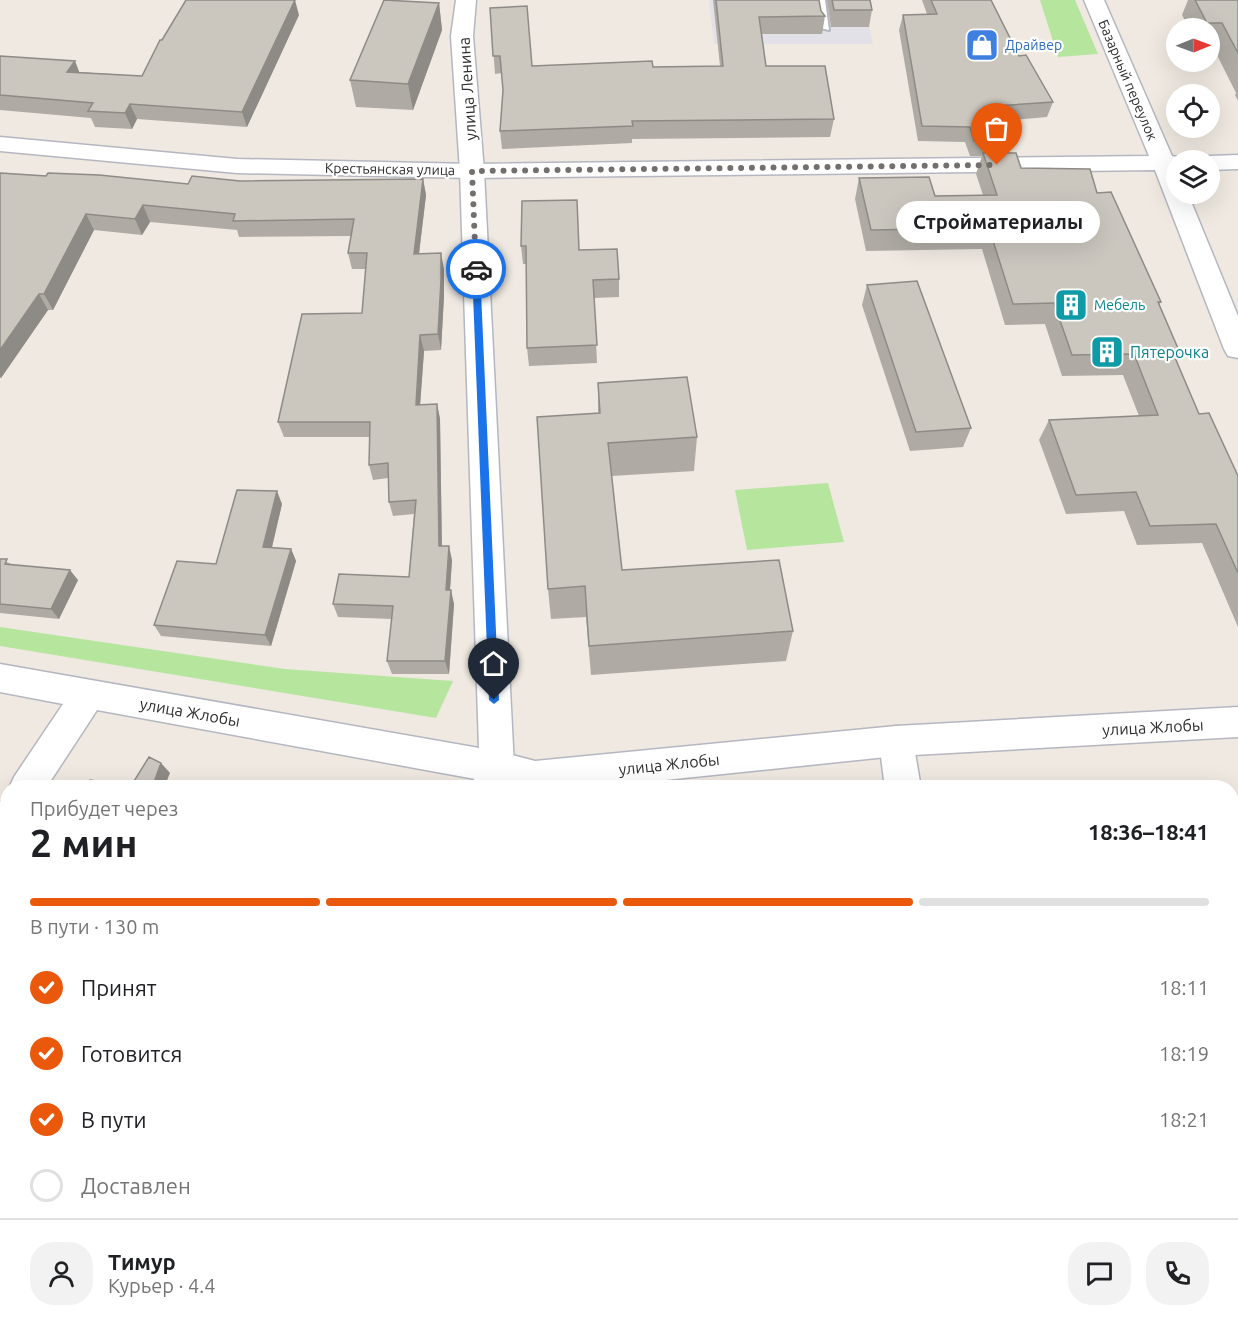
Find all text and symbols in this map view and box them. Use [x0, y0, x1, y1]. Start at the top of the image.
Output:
street label: Базарный переулок [1095, 17, 1161, 143]
north arrow [1166, 18, 1220, 72]
map controls [1166, 18, 1220, 204]
shop icon: Драйвер [964, 27, 1000, 63]
street label: улица Ленина [454, 37, 480, 141]
place label: Драйвер [1005, 37, 1062, 53]
button: locate [1166, 84, 1220, 138]
pin [971, 103, 1022, 165]
icon: bag [980, 112, 1013, 145]
button: layers [1166, 150, 1220, 204]
street label: Крестьянская улица [325, 160, 455, 178]
callout: Стройматериалы [895, 201, 1099, 243]
text: Стройматериалы [913, 210, 1083, 233]
courier [446, 239, 506, 299]
icon: car [460, 253, 493, 286]
building icon: Мебель [1053, 287, 1089, 323]
place label: Мебель [1094, 297, 1145, 313]
building icon: Пятерочка [1089, 334, 1125, 370]
place label: Пятерочка [1130, 343, 1209, 361]
pin [468, 638, 519, 700]
icon: home [477, 647, 510, 680]
street label: улица Жлобы [138, 694, 242, 730]
street label: улица Жлобы [1102, 715, 1204, 739]
street label: улица Жлобы [618, 750, 720, 778]
text: Прибудет через [30, 797, 178, 820]
text: 18:36–18:41 [1088, 819, 1209, 844]
text: 2 мин [30, 821, 138, 864]
text: В пути · 130 m [30, 915, 159, 938]
icon: check [30, 971, 63, 1004]
text: Принят [81, 975, 157, 1000]
text: 18:11 [1159, 976, 1209, 999]
icon: check [30, 1037, 63, 1070]
text: Готовится [81, 1041, 182, 1066]
text: 18:19 [1159, 1042, 1209, 1065]
icon: check [30, 1103, 63, 1136]
text: В пути [81, 1107, 147, 1132]
text: 18:21 [1159, 1108, 1209, 1131]
text: Доставлен [81, 1173, 191, 1198]
button: person [30, 1242, 93, 1305]
button: chat [1068, 1242, 1131, 1305]
button: phone [1146, 1242, 1209, 1305]
text: Тимур [108, 1249, 176, 1274]
text: Курьер · 4.4 [108, 1274, 215, 1297]

